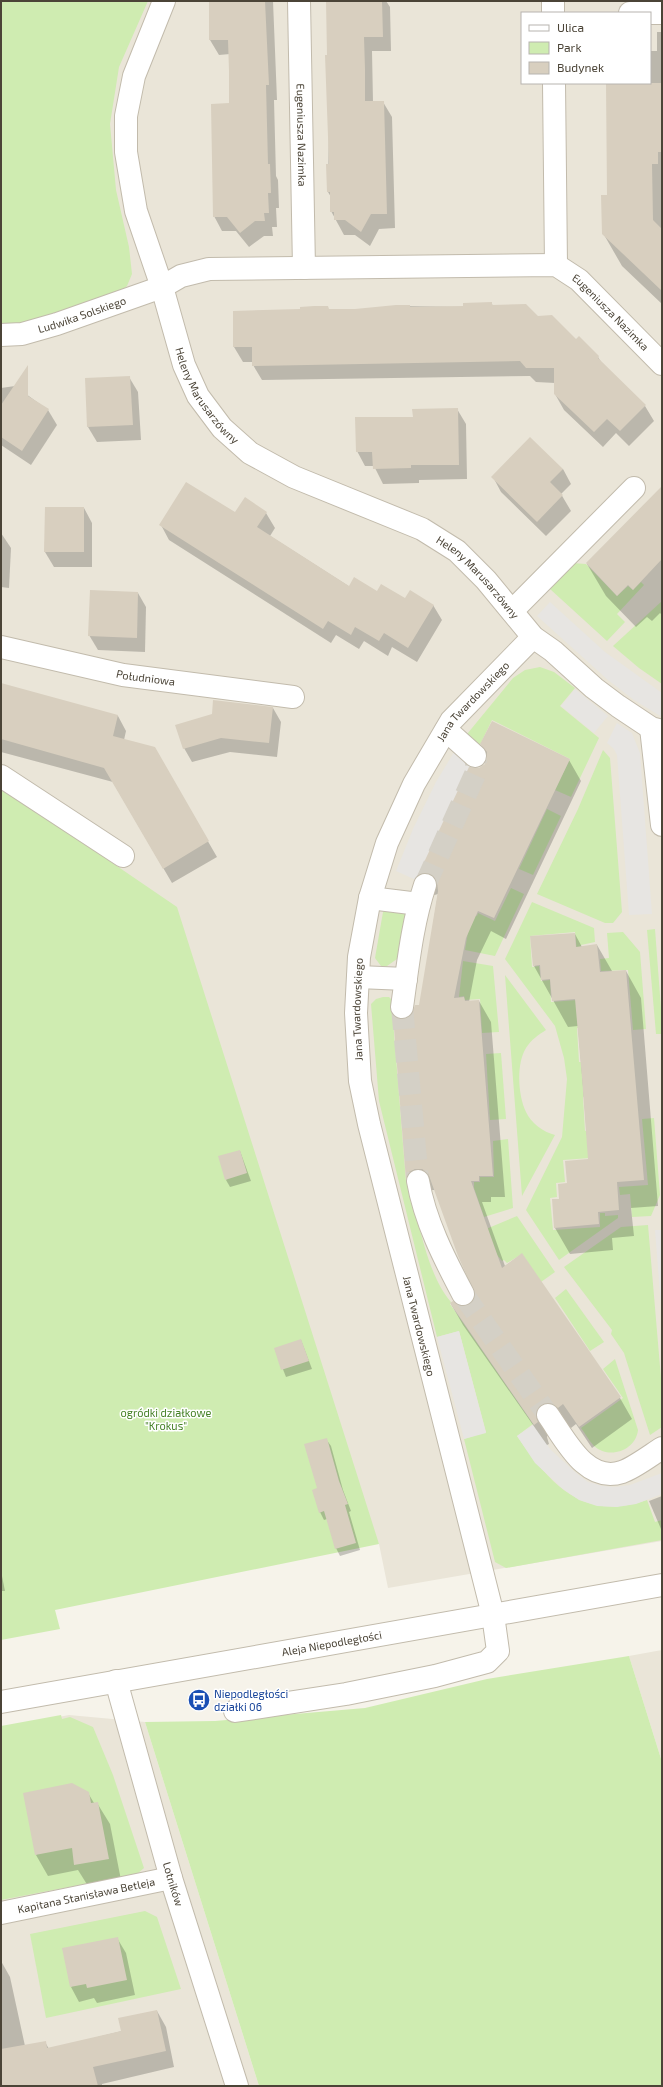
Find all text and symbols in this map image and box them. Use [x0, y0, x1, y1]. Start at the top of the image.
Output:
legend [521, 12, 651, 84]
text: Ulica [557, 20, 584, 34]
text: Park [557, 40, 582, 54]
text: Budynek [557, 60, 604, 74]
street label: Eugeniusza Nazimka [295, 83, 309, 187]
street label: Eugeniusza Nazimka [570, 271, 652, 353]
street label: Ludwika Solskiego [36, 293, 127, 335]
street label: Heleny Marusarzówny [173, 346, 242, 446]
street label: Heleny Marusarzówny [434, 533, 522, 621]
street label: Jana Twardowskiego [434, 658, 512, 743]
street label: Południowa [115, 667, 176, 688]
street label: Jana Twardowskiego [349, 957, 365, 1061]
street label: Jana Twardowskiego [401, 1274, 438, 1377]
park label: ogródki działkowe "Krokus" [121, 1406, 212, 1432]
street label: Aleja Niepodległości [281, 1628, 383, 1658]
bus stop icon: Niepodległości działki 06 [186, 1687, 212, 1713]
place label: Niepodległości działki 06 [214, 1687, 288, 1713]
street label: Lotników [161, 1860, 187, 1908]
street label: Kapitana Stanisława Betleja [16, 1874, 156, 1915]

